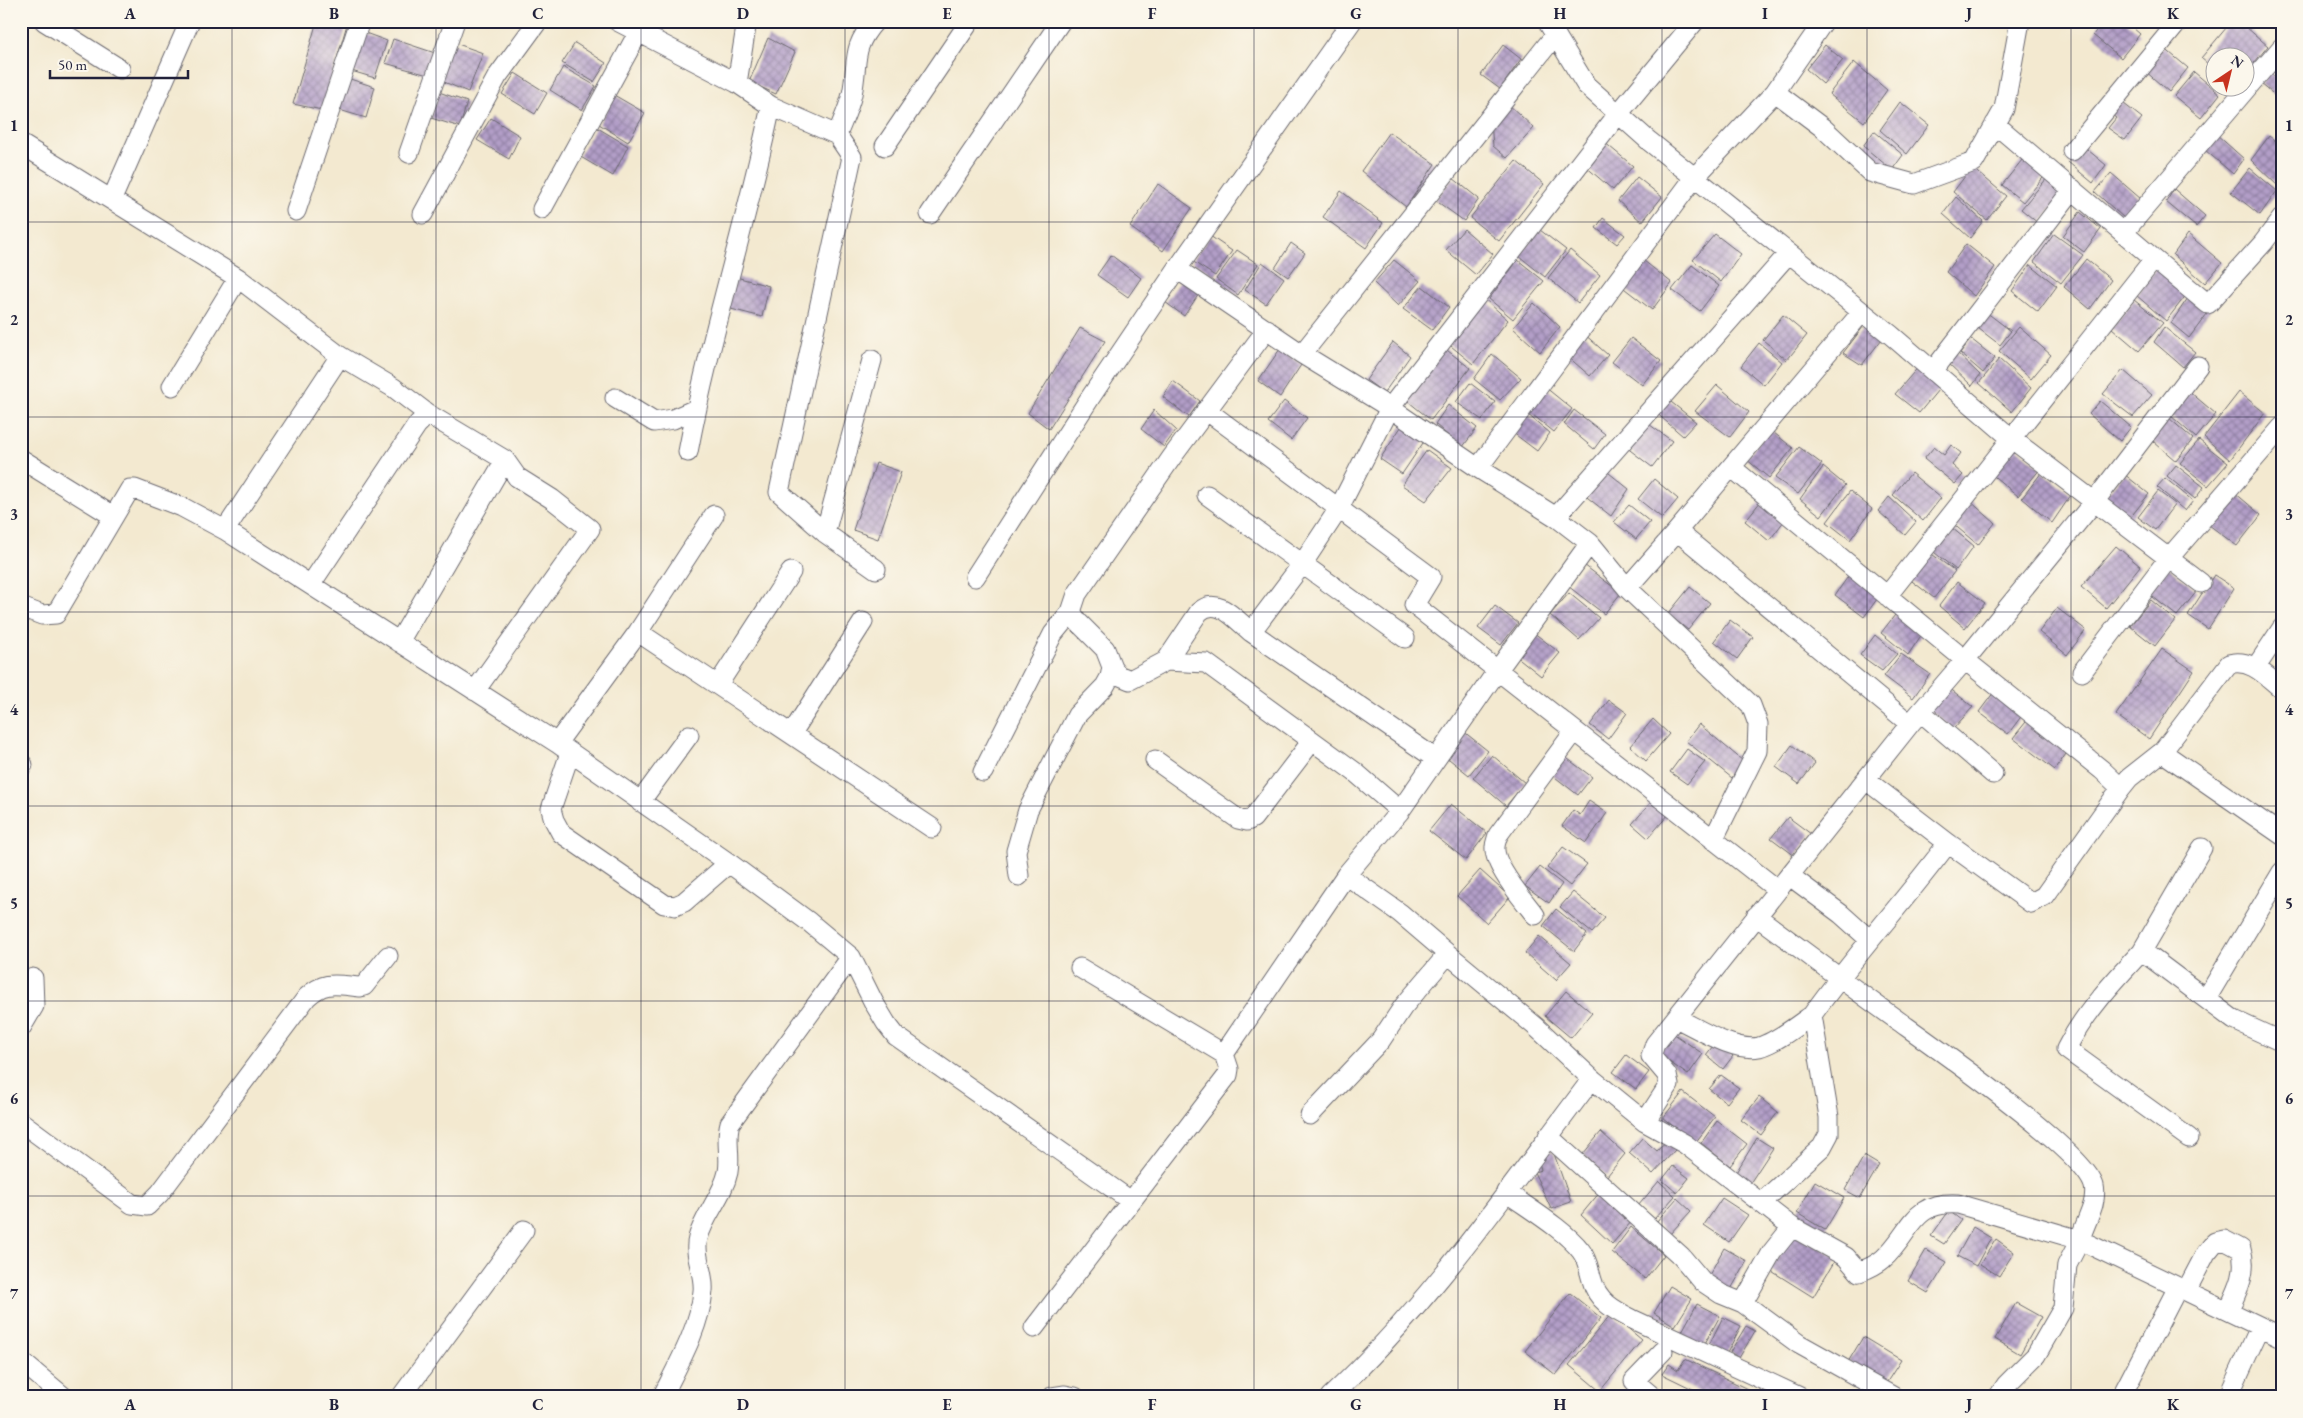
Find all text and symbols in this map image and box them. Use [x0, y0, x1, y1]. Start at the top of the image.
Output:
text: A [123, 3, 136, 24]
text: B [329, 3, 339, 24]
text: C [532, 3, 544, 24]
text: D [737, 3, 749, 24]
text: E [942, 3, 952, 24]
text: F [1148, 3, 1157, 24]
text: G [1350, 3, 1362, 24]
text: H [1554, 3, 1567, 24]
text: I [1762, 3, 1768, 24]
text: J [1964, 3, 1972, 24]
text: K [2167, 3, 2180, 24]
scale bar [50, 48, 188, 80]
north arrow [2206, 48, 2256, 98]
text: N [2228, 51, 2248, 72]
text: 50 m [58, 55, 87, 74]
text: 1 [10, 115, 18, 136]
text: 1 [2285, 115, 2293, 136]
text: 2 [10, 309, 19, 330]
text: 2 [2285, 309, 2294, 330]
text: 3 [10, 504, 18, 525]
text: 3 [2285, 504, 2293, 525]
text: 4 [10, 699, 19, 720]
text: 4 [2285, 699, 2294, 720]
text: 5 [10, 893, 18, 914]
text: 5 [2285, 893, 2293, 914]
text: 6 [10, 1088, 19, 1109]
text: 6 [2285, 1088, 2294, 1109]
text: 7 [10, 1283, 19, 1304]
text: 7 [2285, 1283, 2294, 1304]
text: A [123, 1394, 136, 1415]
text: B [329, 1394, 339, 1415]
text: C [532, 1394, 544, 1415]
text: D [737, 1394, 749, 1415]
text: E [942, 1394, 952, 1415]
text: F [1148, 1394, 1157, 1415]
text: G [1350, 1394, 1362, 1415]
text: H [1554, 1394, 1567, 1415]
text: I [1762, 1394, 1768, 1415]
text: J [1964, 1394, 1972, 1415]
text: K [2167, 1394, 2180, 1415]

